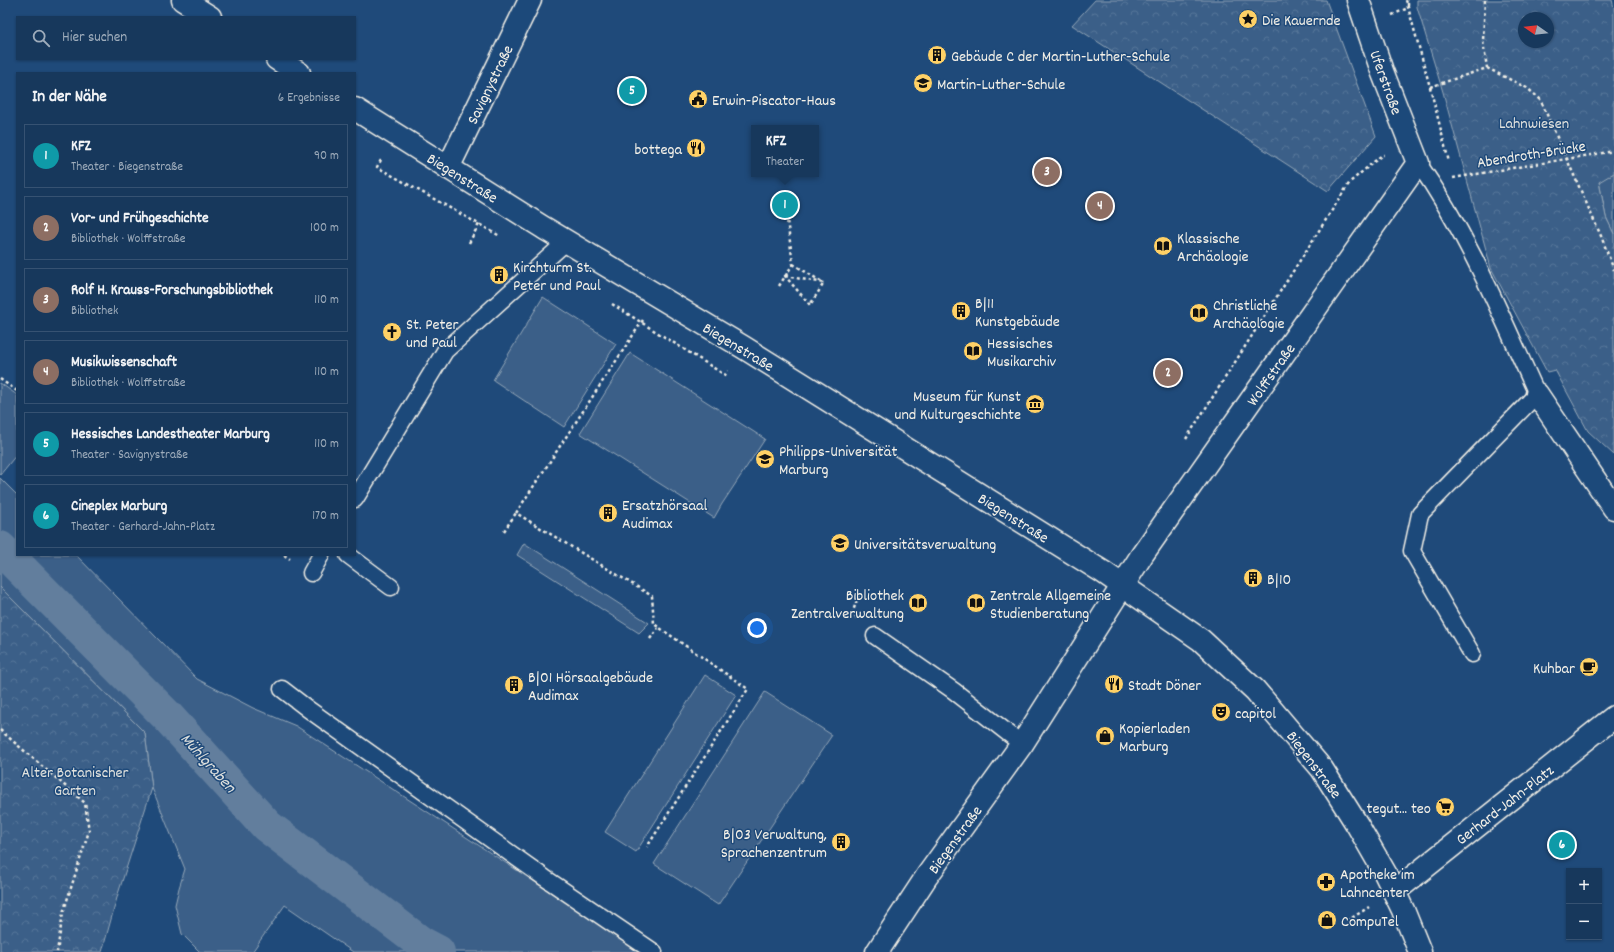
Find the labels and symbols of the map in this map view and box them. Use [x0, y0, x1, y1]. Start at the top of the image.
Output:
place icon: Die Kauernde [1237, 8, 1259, 30]
place label: Die Kauernde [1262, 10, 1341, 33]
north arrow [1518, 12, 1554, 48]
street label: Savignystraße [462, 42, 520, 129]
building icon: Gebäude C der Martin-Luther-Schule [926, 44, 948, 66]
place label: Gebäude C der Martin-Luther-Schule [951, 46, 1170, 69]
street label: Uferstraße [1362, 47, 1407, 118]
school or university icon: Martin-Luther-Schule [912, 72, 934, 94]
place label: Martin-Luther-Schule [937, 74, 1065, 97]
pin: 5 [619, 76, 645, 106]
public building icon: Erwin-Piscator-Haus [687, 88, 709, 110]
place label: Erwin-Piscator-Haus [712, 90, 836, 113]
park label: Lahnwiesen [1499, 113, 1569, 136]
street label: Abendroth-Brücke [1475, 136, 1587, 175]
restaurant icon: bottega [685, 137, 707, 159]
place label: bottega [635, 139, 682, 162]
street label: Biegenstraße [422, 148, 502, 210]
pin: 3 [1034, 157, 1060, 187]
pin: 1 [772, 190, 798, 220]
pin: 4 [1087, 191, 1113, 221]
place label: Klassische Archäologie [1177, 228, 1248, 269]
library icon: Klassische Archäologie [1152, 235, 1174, 257]
place label: Kirchturm St. Peter und Paul [513, 257, 601, 298]
building icon: Kirchturm St. Peter und Paul [488, 264, 510, 286]
place label: B|11 Kunstgebäude [975, 293, 1060, 334]
place label: Christliche Archäologie [1213, 295, 1284, 336]
building icon: B|11 Kunstgebäude [950, 300, 972, 322]
library icon: Christliche Archäologie [1188, 302, 1210, 324]
place label: St. Peter und Paul [406, 314, 459, 355]
street label: Biegenstraße [698, 318, 778, 379]
church icon: St. Peter und Paul [381, 321, 403, 343]
place label: Hessisches Musikarchiv [987, 333, 1057, 374]
street label: Wolffstraße [1242, 339, 1302, 411]
library icon: Hessisches Musikarchiv [962, 340, 984, 362]
pin: 2 [1155, 358, 1181, 388]
place label: Museum für Kunst und Kulturgeschichte [895, 386, 1021, 427]
museum icon: Museum für Kunst und Kulturgeschichte [1024, 393, 1046, 415]
place label: Philipps-Universität Marburg [779, 441, 897, 482]
school or university icon: Philipps-Universität Marburg [754, 448, 776, 470]
street label: Biegenstraße [973, 488, 1053, 550]
place label: Ersatzhörsaal Audimax [622, 495, 708, 536]
building icon: Ersatzhörsaal Audimax [597, 502, 619, 524]
school or university icon: Universitätsverwaltung [829, 532, 851, 554]
place label: Universitätsverwaltung [854, 534, 996, 557]
building icon: B|10 [1242, 567, 1264, 589]
place label: B|10 [1267, 569, 1291, 592]
place label: Bibliothek Zentralverwaltung [791, 585, 904, 626]
place label: Zentrale Allgemeine Studienberatung [990, 585, 1111, 626]
library icon: Bibliothek Zentralverwaltung [907, 592, 929, 614]
library icon: Zentrale Allgemeine Studienberatung [965, 592, 987, 614]
your location [747, 618, 767, 638]
cafe icon: Kuhbar [1578, 656, 1600, 678]
place label: Kuhbar [1533, 658, 1575, 681]
place label: B|01 Hörsaalgebäude Audimax [528, 667, 653, 708]
restaurant icon: Stadt Döner [1103, 673, 1125, 695]
building icon: B|01 Hörsaalgebäude Audimax [503, 674, 525, 696]
place label: Stadt Döner [1128, 675, 1201, 698]
theatre icon: capitol [1210, 701, 1232, 723]
place label: capitol [1235, 703, 1276, 726]
place label: Kopierladen Marburg [1119, 718, 1190, 759]
shop icon: Kopierladen Marburg [1094, 725, 1116, 747]
street label: Biegenstraße [1280, 727, 1346, 804]
water label: Mühlgraben [173, 729, 241, 800]
street label: Gerhard-Jahn-Platz [1452, 760, 1559, 852]
park label: Alter Botanischer Garten [22, 762, 129, 803]
supermarket icon: tegut... teo [1434, 796, 1456, 818]
place label: tegut... teo [1367, 798, 1431, 821]
street label: Biegenstraße [923, 801, 989, 879]
place label: B|03 Verwaltung, Sprachenzentrum [721, 824, 827, 865]
pin: 6 [1549, 830, 1575, 860]
building icon: B|03 Verwaltung, Sprachenzentrum [830, 831, 852, 853]
place label: Apotheke im Lahncenter [1340, 864, 1415, 905]
pharmacy icon: Apotheke im Lahncenter [1315, 871, 1337, 893]
shop icon: CompuTel [1316, 909, 1338, 931]
place label: CompuTel [1341, 911, 1399, 934]

